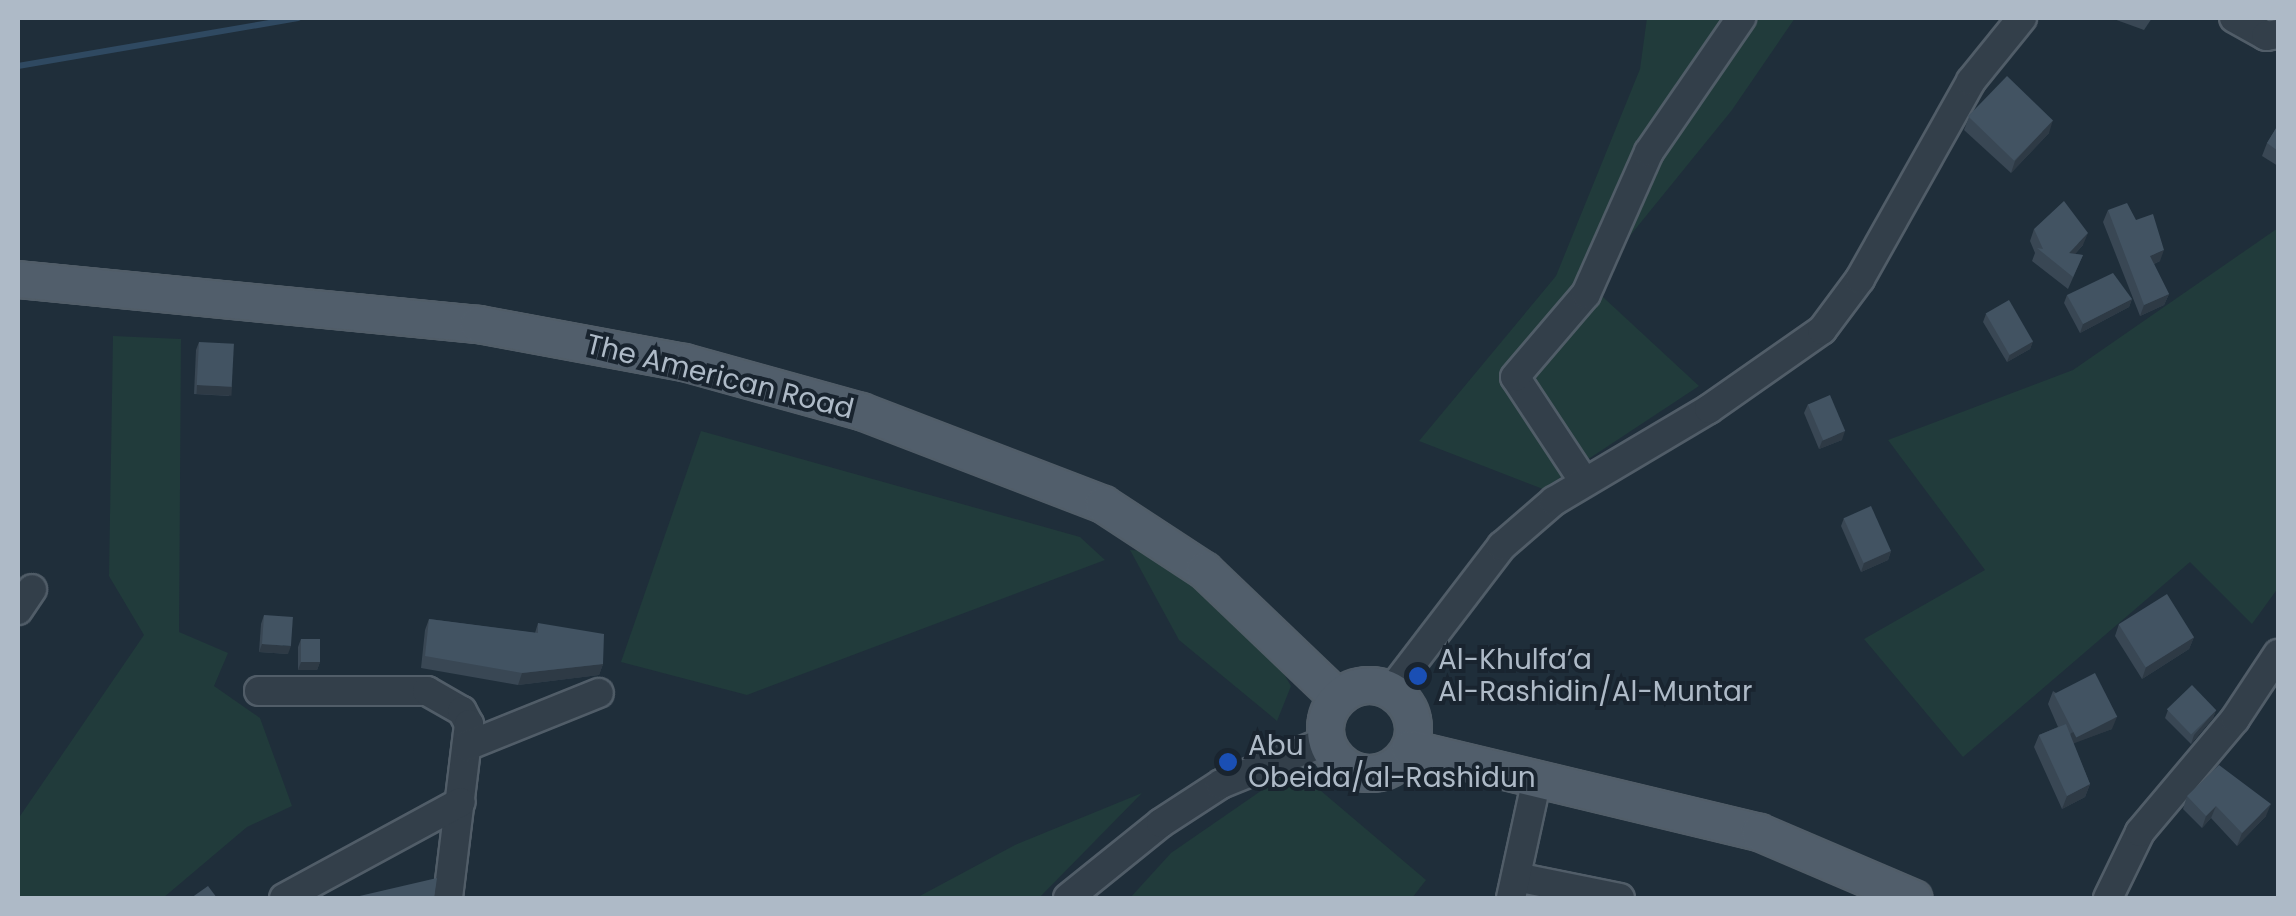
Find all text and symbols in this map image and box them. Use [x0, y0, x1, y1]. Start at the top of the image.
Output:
street label: The American Road [583, 328, 857, 426]
place label: Al-Khulfa’a Al-Rashidin/Al-Muntar [1438, 643, 1752, 709]
marker: Al-Khulfa’a Al-Rashidin/Al-Muntar [1407, 665, 1429, 687]
place label: Abu Obeida/al-Rashidun [1248, 729, 1536, 795]
marker: Abu Obeida/al-Rashidun [1217, 751, 1239, 773]

